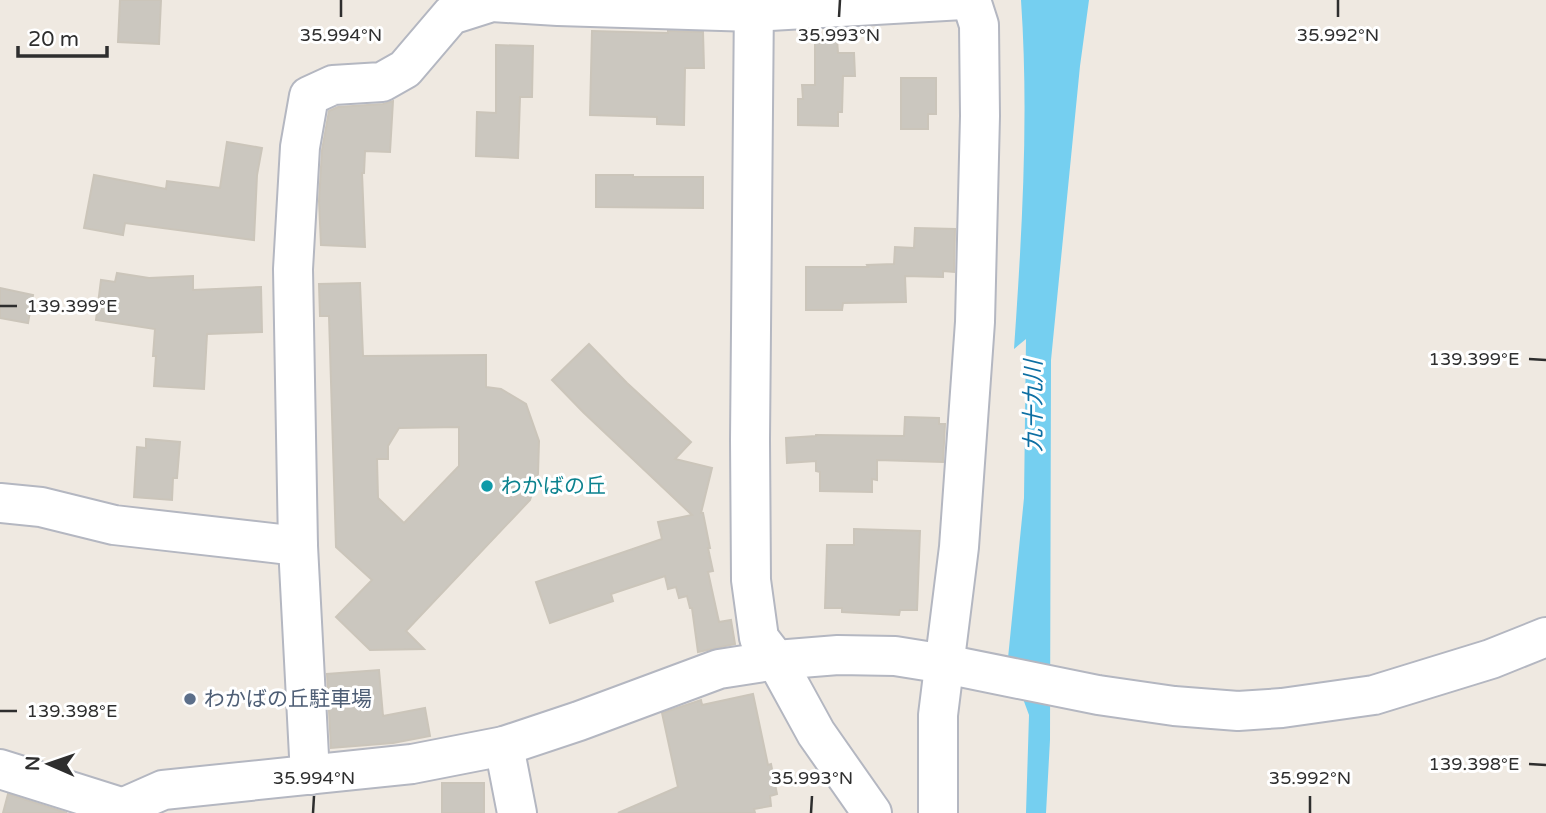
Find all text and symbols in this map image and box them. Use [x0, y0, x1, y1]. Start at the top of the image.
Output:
scale bar [18, 14, 107, 58]
text: 35.994°N [300, 24, 382, 46]
text: 35.993°N [798, 24, 880, 46]
text: 35.992°N [1297, 24, 1379, 46]
text: 20 m [28, 27, 79, 52]
text: 139.399°E [27, 295, 117, 317]
text: 139.399°E [1429, 348, 1519, 370]
water label: 九十九川 [1020, 357, 1048, 452]
place label: わかばの丘 [501, 474, 606, 499]
marker: わかばの丘 [479, 478, 495, 494]
place label: わかばの丘駐車場 [204, 687, 372, 712]
marker: わかばの丘駐車場 [182, 691, 198, 707]
text: 139.398°E [27, 700, 117, 722]
north arrow [14, 729, 84, 799]
text: 139.398°E [1429, 753, 1519, 775]
text: N [22, 755, 44, 771]
text: 35.994°N [273, 767, 355, 789]
text: 35.993°N [771, 767, 853, 789]
text: 35.992°N [1269, 767, 1351, 789]

